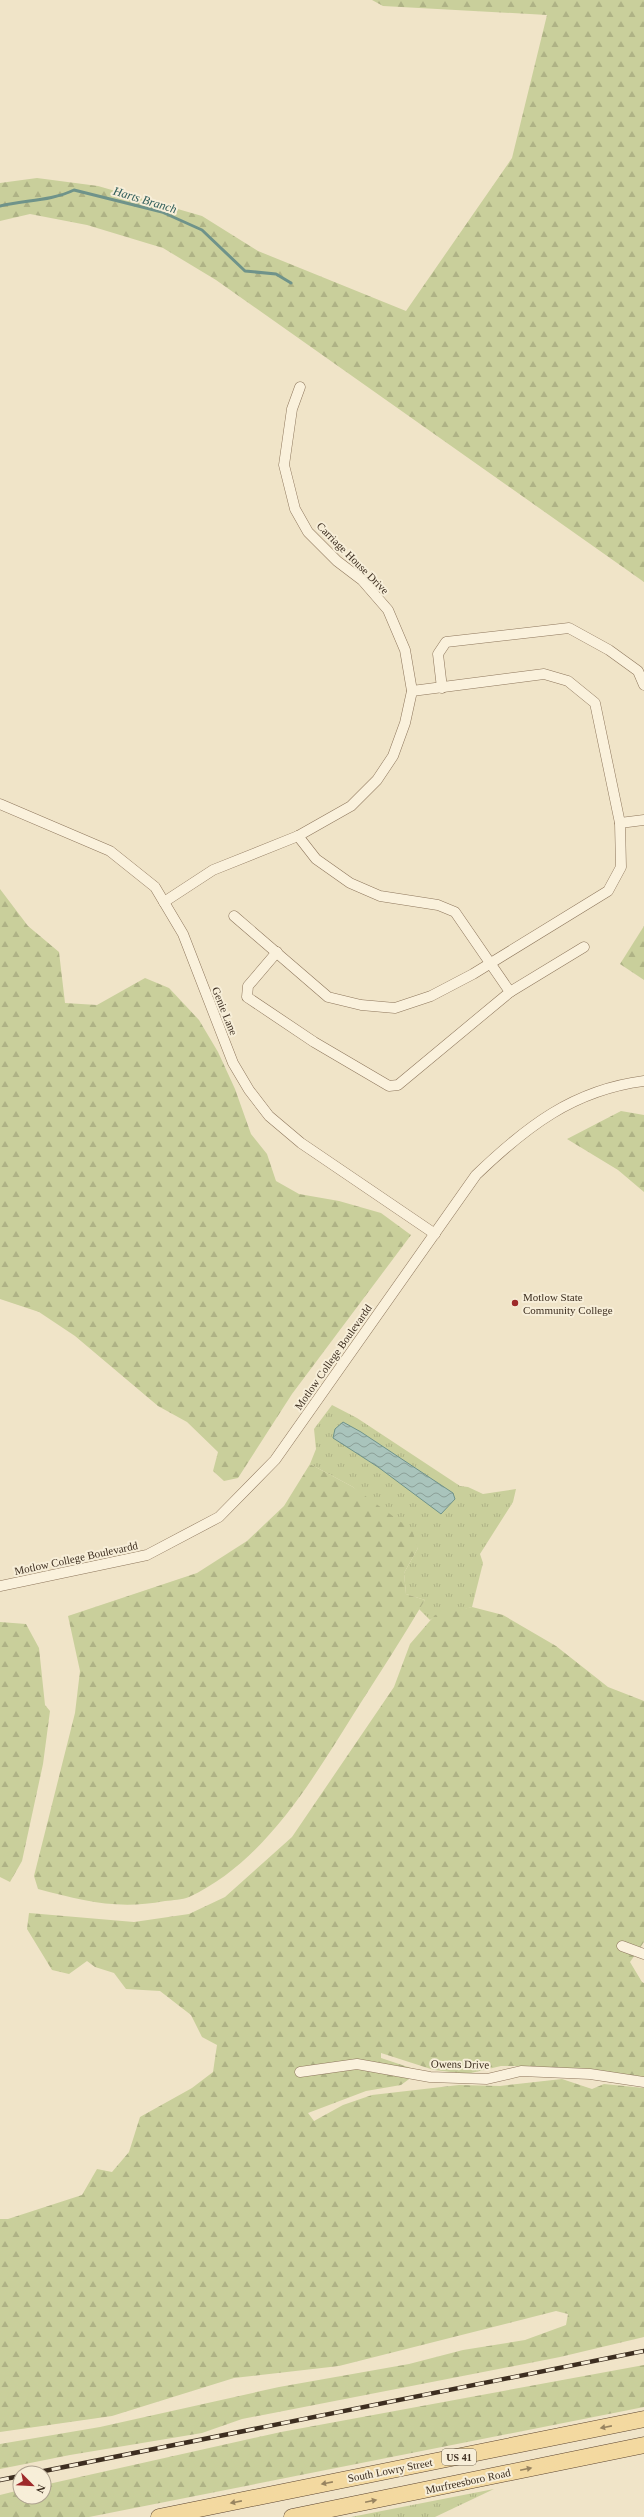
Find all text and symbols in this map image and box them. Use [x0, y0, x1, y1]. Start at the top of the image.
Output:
water label: Harts Branch [111, 183, 178, 216]
street label: Carriage House Drive [315, 520, 391, 596]
street label: Genie Lane [210, 985, 240, 1037]
place label: Motlow State Community College [523, 1291, 613, 1316]
marker: Motlow State Community College [510, 1298, 520, 1308]
street label: Motlow College Boulevardd [292, 1302, 374, 1412]
street label: Motlow College Boulevardd [13, 1539, 139, 1577]
street label: Owens Drive [431, 2057, 489, 2071]
one-way arrow [600, 2424, 612, 2430]
road number: US 41 [442, 2449, 476, 2465]
street label: South Lowry Street [347, 2456, 433, 2484]
north arrow [12, 2465, 52, 2505]
street label: Murfreesboro Road [424, 2466, 512, 2496]
one-way arrow [520, 2466, 532, 2472]
one-way arrow [321, 2480, 334, 2486]
text: N [34, 2483, 48, 2495]
one-way arrow [365, 2497, 378, 2503]
one-way arrow [230, 2499, 242, 2505]

